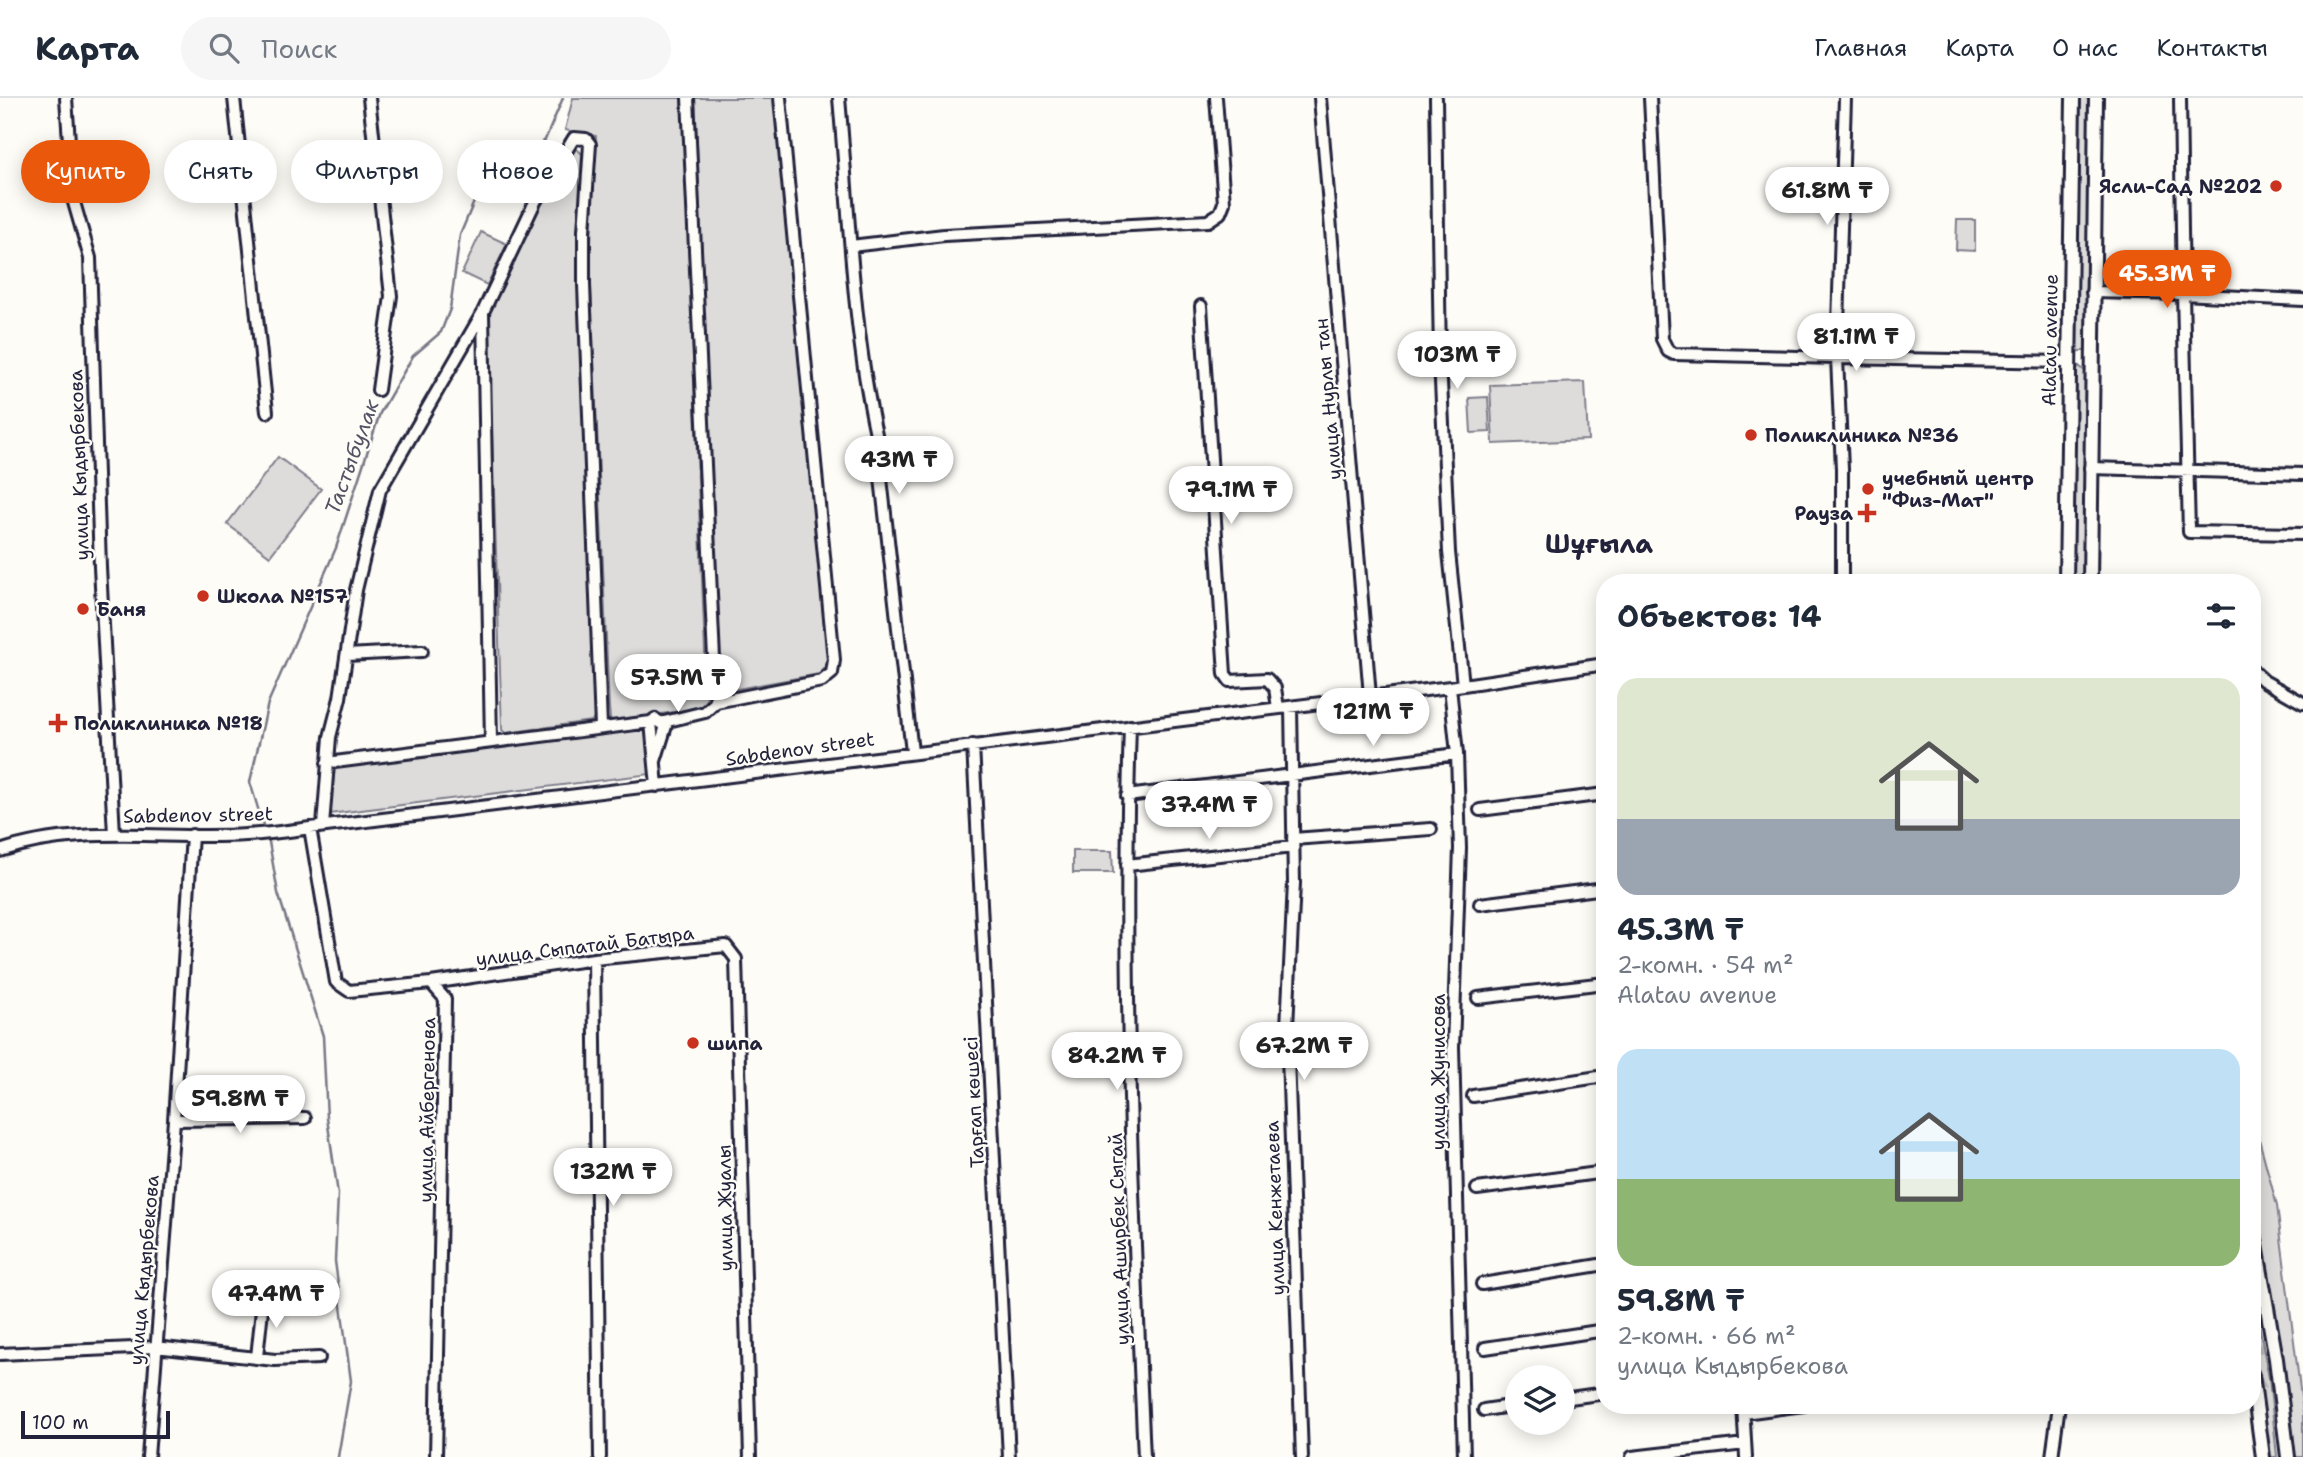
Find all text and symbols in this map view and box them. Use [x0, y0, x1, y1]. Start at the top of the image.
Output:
search box [181, 17, 671, 80]
text: Карта [35, 26, 139, 71]
icon: search [205, 29, 243, 67]
text: Поиск [261, 31, 337, 66]
text: Главная [1814, 32, 1907, 64]
text: Карта [1945, 32, 2014, 64]
text: О нас [2052, 32, 2118, 64]
text: Контакты [2156, 32, 2268, 64]
chip: Купить [21, 140, 150, 203]
chip: Снять [164, 140, 277, 203]
chip: Фильтры [291, 140, 443, 203]
chip: Новое [457, 140, 578, 203]
pin: 61.8M ₸ [1762, 167, 1892, 227]
place label: Ясли-Сад №202 [2099, 174, 2262, 199]
text: 61.8M ₸ [1781, 175, 1873, 205]
marker: Ясли-Сад №202 [2268, 178, 2284, 194]
pin: 45.3M ₸ [2102, 250, 2232, 310]
text: 45.3M ₸ [2118, 258, 2216, 288]
street label: Alatau avenue [2036, 274, 2064, 406]
pin: 81.1M ₸ [1791, 314, 1921, 373]
street label: улица Нурлы тан [1308, 317, 1348, 481]
text: 81.1M ₸ [1813, 321, 1899, 351]
pin: 103M ₸ [1400, 331, 1514, 391]
text: 103M ₸ [1413, 339, 1501, 369]
street label: улица Кыдырбекова [63, 369, 95, 561]
water label: Тастыбулак [318, 395, 386, 518]
place label: Поликлиника №36 [1765, 423, 1959, 448]
marker: Поликлиника №36 [1743, 427, 1759, 443]
pin: 43M ₸ [850, 436, 948, 496]
text: 43M ₸ [861, 444, 937, 474]
pin: 79.1M ₸ [1166, 466, 1296, 526]
place label: учебный центр "Физ-Мат" [1882, 466, 2034, 513]
text: 79.1M ₸ [1185, 474, 1277, 504]
marker: учебный центр "Физ-Мат" [1860, 481, 1876, 497]
place label: Рауза [1795, 501, 1853, 526]
marker: Рауза [1859, 505, 1875, 521]
district label: Шұғыла [1545, 526, 1653, 561]
place label: Школа №157 [217, 584, 348, 609]
marker: Школа №157 [195, 588, 211, 604]
text: Объектов: 14 [1617, 596, 1822, 637]
place label: Баня [97, 597, 146, 622]
icon: filters [2202, 597, 2240, 635]
marker: Баня [75, 601, 91, 617]
pin: 57.5M ₸ [613, 654, 743, 714]
text: 57.5M ₸ [630, 662, 726, 692]
pin: 121M ₸ [1316, 688, 1430, 748]
text: 121M ₸ [1332, 696, 1414, 726]
place label: Поликлиника №18 [74, 711, 263, 736]
marker: Поликлиника №18 [48, 713, 68, 733]
icon: home [1866, 723, 1992, 849]
street label: Sabdenov street [724, 726, 876, 772]
pin: 37.4M ₸ [1144, 782, 1274, 841]
text: 37.4M ₸ [1161, 789, 1257, 819]
street label: Sabdenov street [123, 801, 273, 829]
text: 45.3M ₸ [1617, 909, 1744, 950]
street label: улица Сыпатай Батыра [474, 920, 696, 972]
text: 2-комн. · 54 m² [1617, 950, 1794, 980]
text: Alatau avenue [1617, 980, 1777, 1010]
street label: улица Жунисова [1426, 994, 1451, 1150]
street label: улица Айбергенова [413, 1017, 441, 1203]
pin: 67.2M ₸ [1239, 1023, 1369, 1082]
text: 67.2M ₸ [1256, 1030, 1352, 1060]
place label: шипа [707, 1031, 762, 1056]
pin: 84.2M ₸ [1052, 1032, 1182, 1092]
marker: шипа [685, 1035, 701, 1051]
street label: Тарғап көшесі [958, 1035, 990, 1169]
text: 84.2M ₸ [1068, 1040, 1166, 1070]
pin: 59.8M ₸ [175, 1076, 305, 1135]
text: 59.8M ₸ [191, 1083, 289, 1113]
icon: home [1866, 1094, 1992, 1220]
street label: улица Кенжетаева [1259, 1120, 1291, 1296]
street label: улица Аширбек Сыгай [1103, 1132, 1135, 1346]
street label: улица Жуалы [711, 1144, 739, 1272]
pin: 132M ₸ [556, 1148, 670, 1208]
text: 132M ₸ [569, 1156, 657, 1186]
street label: улица Кыдырбекова [123, 1174, 165, 1366]
pin: 47.4M ₸ [211, 1270, 341, 1330]
text: 47.4M ₸ [228, 1278, 324, 1308]
text: 59.8M ₸ [1617, 1280, 1745, 1321]
text: 2-комн. · 66 m² [1617, 1321, 1796, 1351]
text: улица Кыдырбекова [1617, 1351, 1848, 1381]
map controls [1505, 1365, 1575, 1435]
button: layers [1505, 1365, 1575, 1435]
scale bar [21, 1408, 170, 1440]
text: 100 m [32, 1410, 89, 1435]

